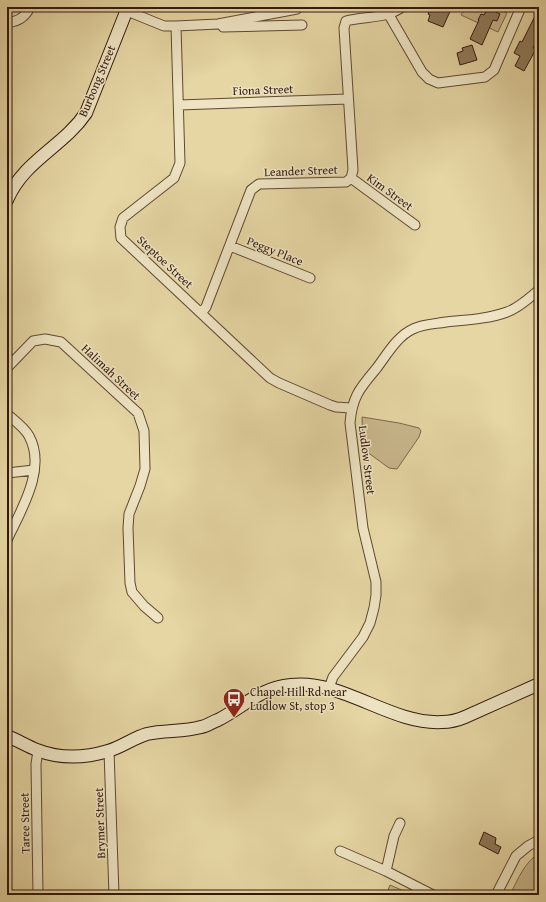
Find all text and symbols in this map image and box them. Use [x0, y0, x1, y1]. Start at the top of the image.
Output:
street label: Burbong Street [74, 42, 120, 119]
street label: Fiona Street [232, 80, 294, 99]
street label: Leander Street [264, 161, 339, 180]
street label: Kim Street [364, 169, 417, 215]
street label: Steptoe Street [134, 231, 198, 293]
street label: Peggy Place [245, 232, 306, 270]
street label: Halimah Street [78, 340, 145, 404]
street label: Ludlow Street [355, 424, 380, 496]
place label: Chapel Hill Rd near Ludlow St, stop 3 [250, 683, 347, 714]
bus stop icon: Chapel Hill Rd near Ludlow St, stop 3 [221, 686, 247, 719]
street label: Brymer Street [90, 786, 109, 859]
street label: Taree Street [15, 792, 34, 854]

